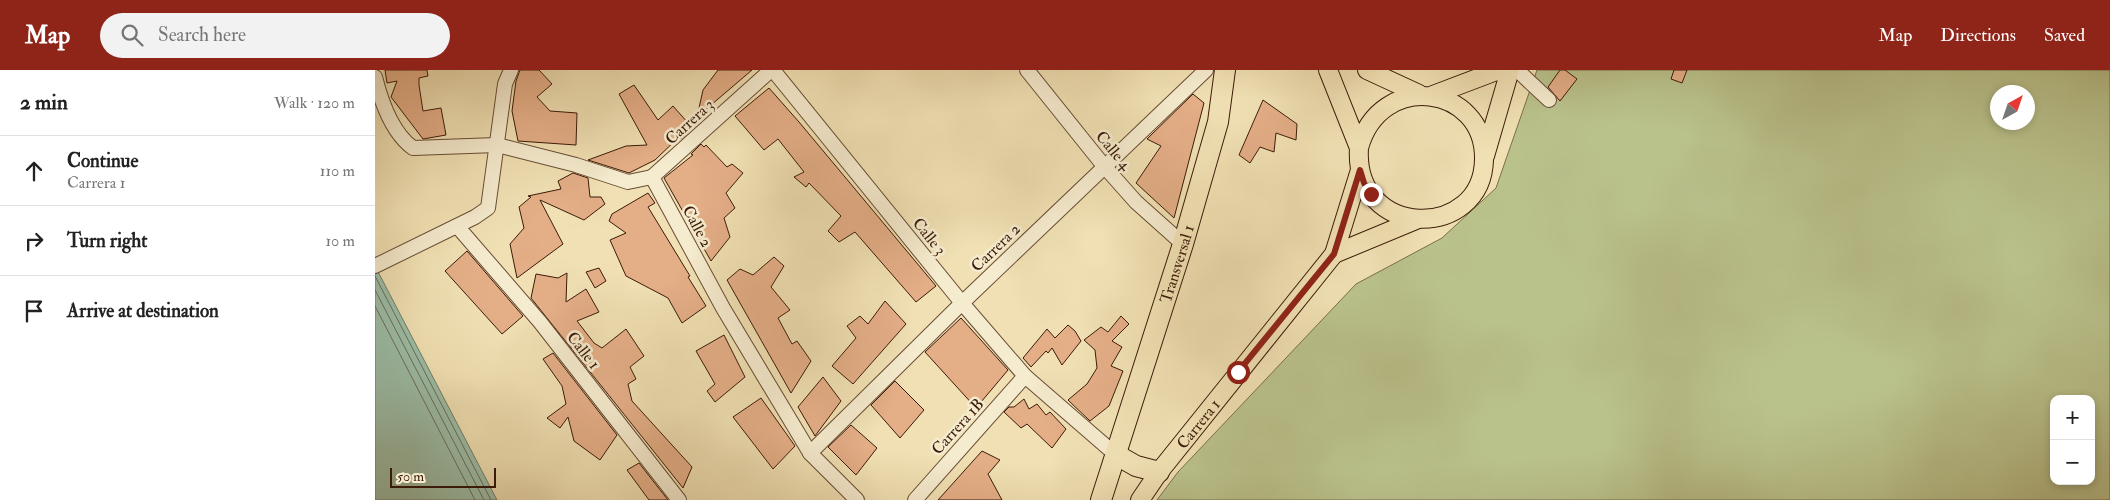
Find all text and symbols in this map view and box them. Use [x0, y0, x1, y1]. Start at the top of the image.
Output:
search box [100, 13, 450, 58]
text: Map [25, 20, 70, 51]
icon: search [118, 21, 146, 49]
text: Search here [158, 23, 246, 47]
text: Map [1879, 24, 1912, 47]
text: Directions [1940, 24, 2016, 47]
text: Saved [2044, 24, 2085, 47]
north arrow [1990, 85, 2035, 130]
text: 2 min [20, 89, 68, 116]
text: Walk · 120 m [274, 93, 355, 113]
street label: Carrera 3 [661, 95, 718, 149]
street label: Calle 4 [1091, 127, 1136, 175]
text: Continue [67, 149, 138, 173]
icon: ahead [20, 157, 48, 185]
text: 110 m [320, 161, 355, 181]
text: Carrera 1 [67, 173, 125, 193]
route end [1360, 183, 1383, 206]
street label: Calle 2 [678, 202, 716, 251]
street label: Calle 3 [908, 214, 950, 259]
street label: Carrera 2 [967, 219, 1025, 276]
street label: Transversal 1 [1156, 223, 1199, 306]
icon: right [20, 227, 48, 255]
text: Turn right [67, 229, 147, 253]
text: 10 m [325, 231, 355, 251]
icon: arrive [20, 297, 48, 325]
text: Arrive at destination [67, 299, 219, 323]
street label: Calle 1 [562, 328, 604, 373]
route start [1227, 361, 1250, 384]
street label: Carrera 1B [927, 394, 988, 459]
street label: Carrera 1 [1173, 395, 1225, 453]
map controls [2050, 395, 2095, 485]
button: + [2050, 395, 2095, 440]
button: − [2050, 440, 2095, 485]
scale bar [390, 465, 496, 488]
text: 50 m [397, 468, 424, 485]

